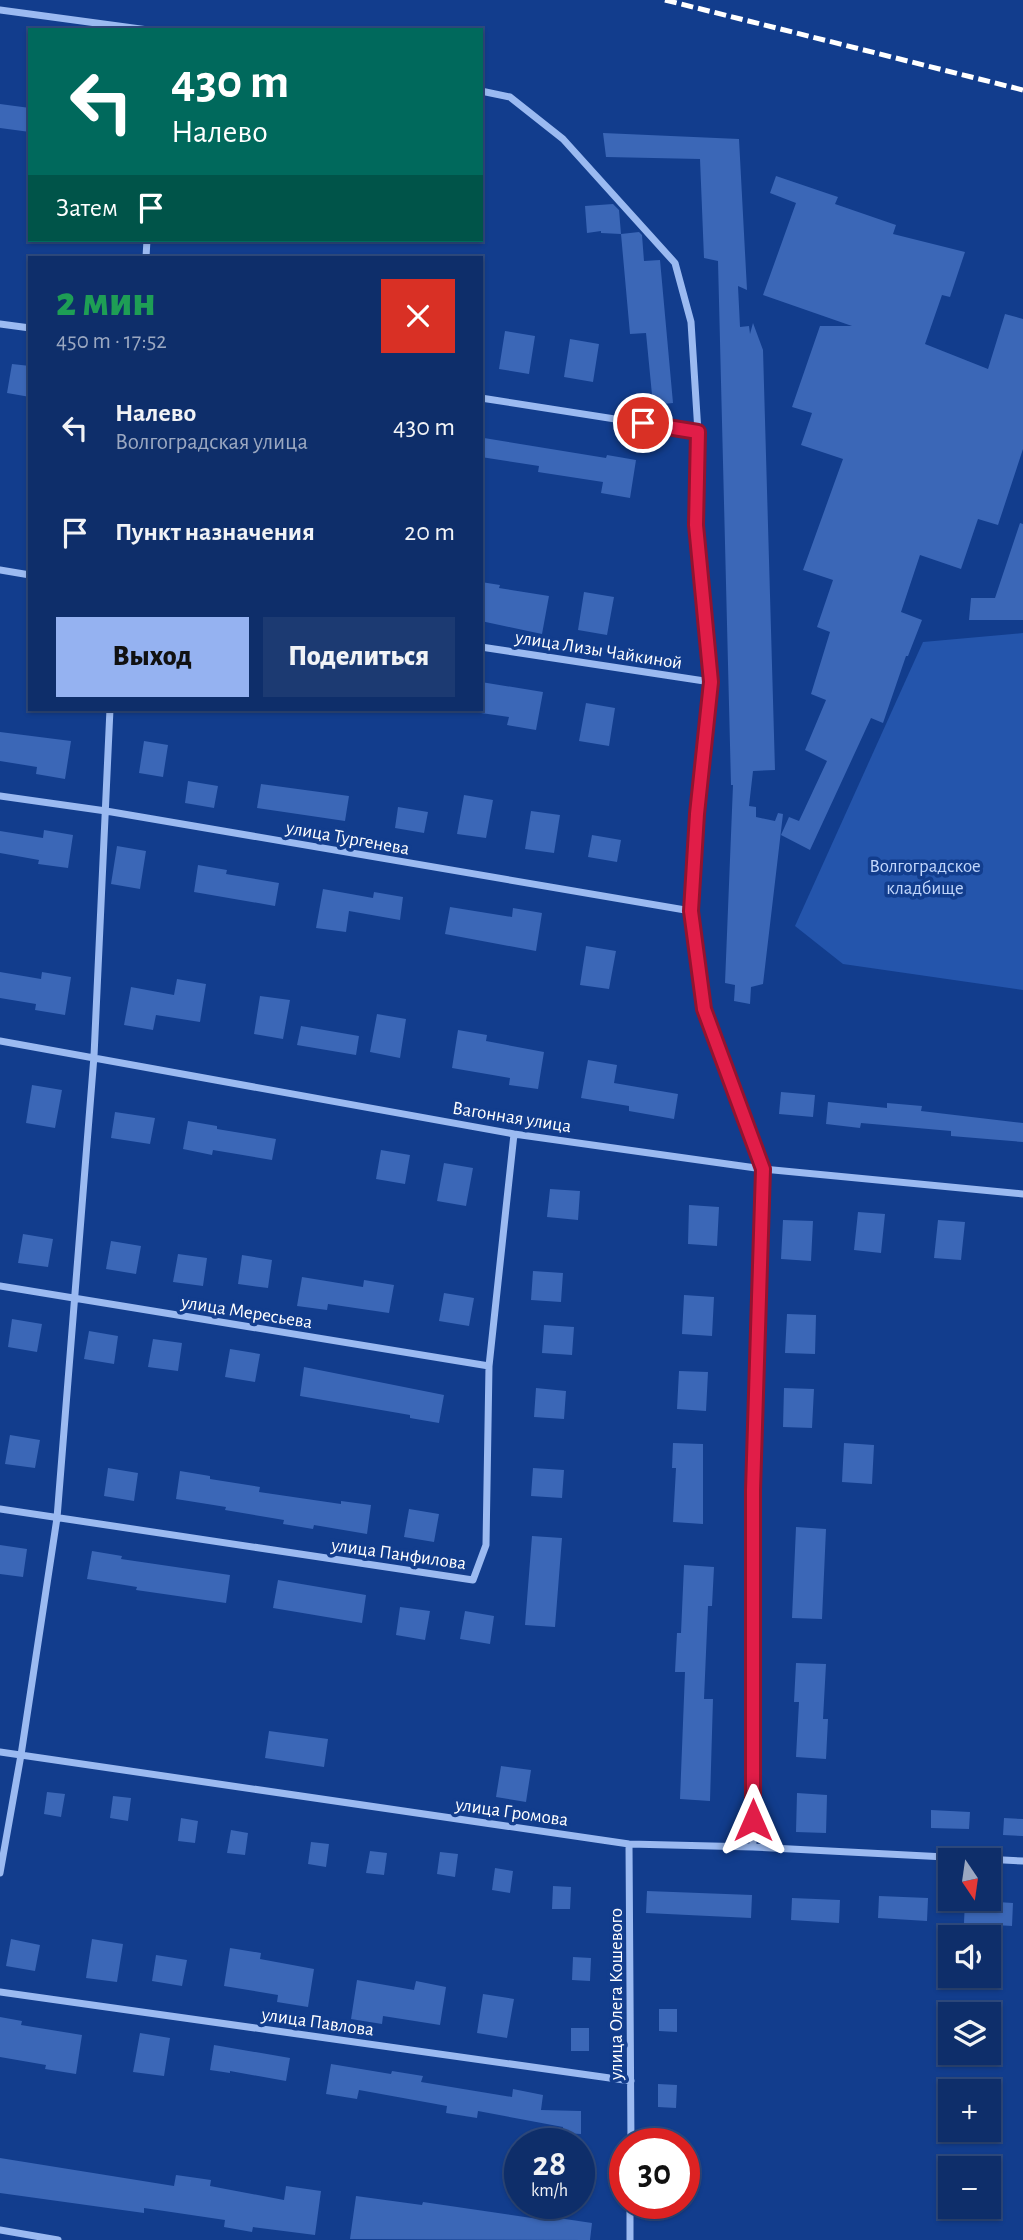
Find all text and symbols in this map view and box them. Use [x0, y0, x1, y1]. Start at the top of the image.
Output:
icon: left [56, 56, 147, 147]
text: 430 m [171, 58, 289, 107]
text: Налево [171, 116, 268, 148]
icon: arrive [132, 189, 170, 227]
text: Затем [56, 195, 118, 221]
button: close [381, 279, 455, 353]
text: 2 мин [56, 281, 156, 323]
text: 450 m · 17:52 [56, 330, 167, 353]
pin [613, 393, 673, 453]
text: Налево [115, 400, 196, 426]
icon: arrive [624, 404, 662, 442]
icon: left [56, 409, 94, 447]
text: 430 m [393, 414, 455, 440]
text: Волгоградская улица [115, 431, 308, 454]
icon: arrive [56, 514, 94, 552]
text: Пункт назначения [115, 519, 315, 545]
text: 20 m [404, 519, 455, 545]
button: Выход [56, 617, 249, 697]
button: Поделиться [263, 617, 455, 697]
street label: улица Лизы Чайкиной [513, 628, 684, 673]
street label: улица Тургенева [284, 818, 411, 859]
park label: Волгоградское кладбище [869, 857, 981, 898]
street label: Вагонная улица [451, 1099, 573, 1136]
street label: улица Мересьева [179, 1293, 314, 1332]
street label: улица Панфилова [329, 1535, 468, 1573]
position arrow [716, 1783, 790, 1857]
street label: улица Громова [453, 1795, 570, 1830]
north arrow [938, 1848, 1001, 1911]
map controls [938, 1848, 1001, 2219]
street label: улица Олега Кошевого [607, 1908, 626, 2081]
button: sound [938, 1925, 1001, 1988]
button: layers [938, 2002, 1001, 2065]
street label: улица Павлова [259, 2005, 376, 2040]
button: + [938, 2079, 1001, 2142]
speed limit sign: 30 [609, 2128, 700, 2219]
text: 28 [533, 2147, 566, 2182]
button: − [938, 2156, 1001, 2219]
text: km/h [531, 2182, 568, 2200]

